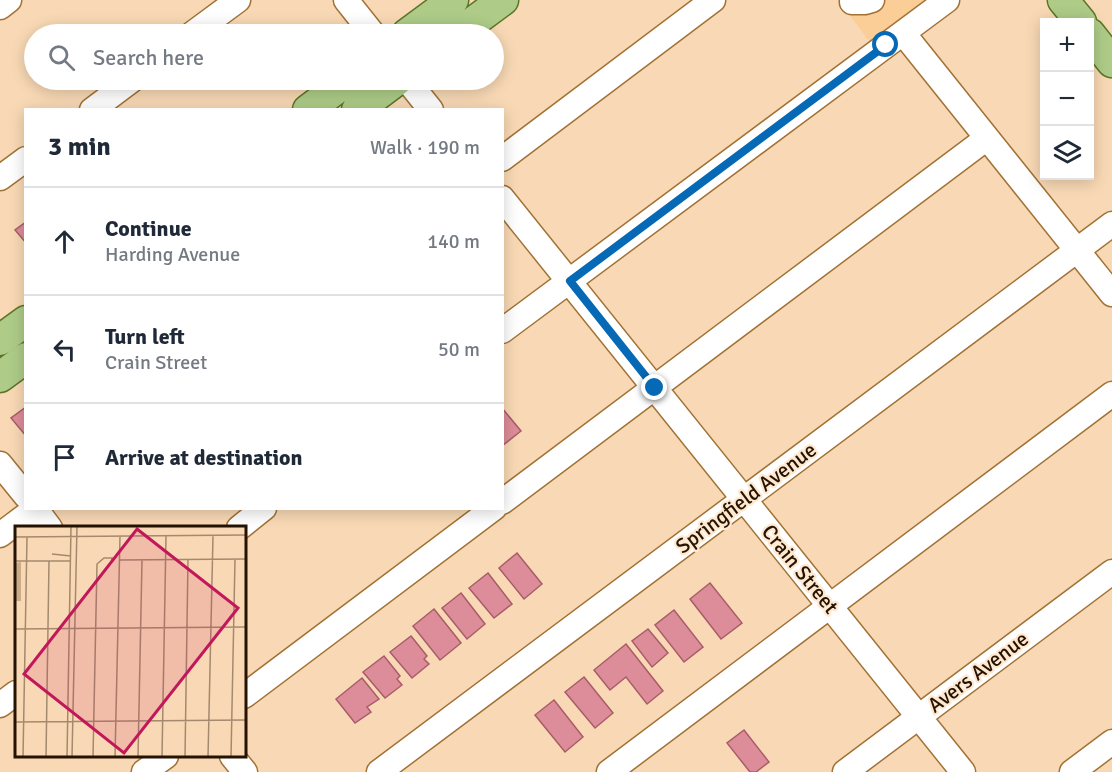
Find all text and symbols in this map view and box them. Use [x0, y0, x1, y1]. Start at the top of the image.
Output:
map controls [1040, 18, 1094, 180]
button: + [1040, 18, 1094, 72]
search box [24, 24, 504, 90]
route start [872, 31, 898, 57]
icon: search [45, 41, 78, 74]
text: Search here [93, 44, 204, 71]
button: − [1040, 72, 1094, 126]
button: layers [1040, 126, 1094, 180]
text: 3 min [48, 131, 111, 163]
text: Walk · 190 m [370, 135, 480, 160]
text: Continue [105, 215, 192, 242]
icon: ahead [48, 225, 81, 258]
text: 140 m [427, 229, 480, 254]
text: Harding Avenue [105, 242, 240, 267]
text: Turn left [105, 323, 185, 350]
icon: left [48, 333, 81, 366]
text: 50 m [438, 337, 480, 362]
text: Crain Street [105, 350, 207, 375]
route end [641, 374, 667, 400]
street label: Springfield Avenue [671, 437, 821, 559]
icon: arrive [48, 441, 81, 474]
text: Arrive at destination [105, 444, 302, 471]
street label: Crain Street [756, 519, 844, 619]
inset map [15, 526, 246, 757]
street label: Avers Avenue [922, 626, 1034, 718]

